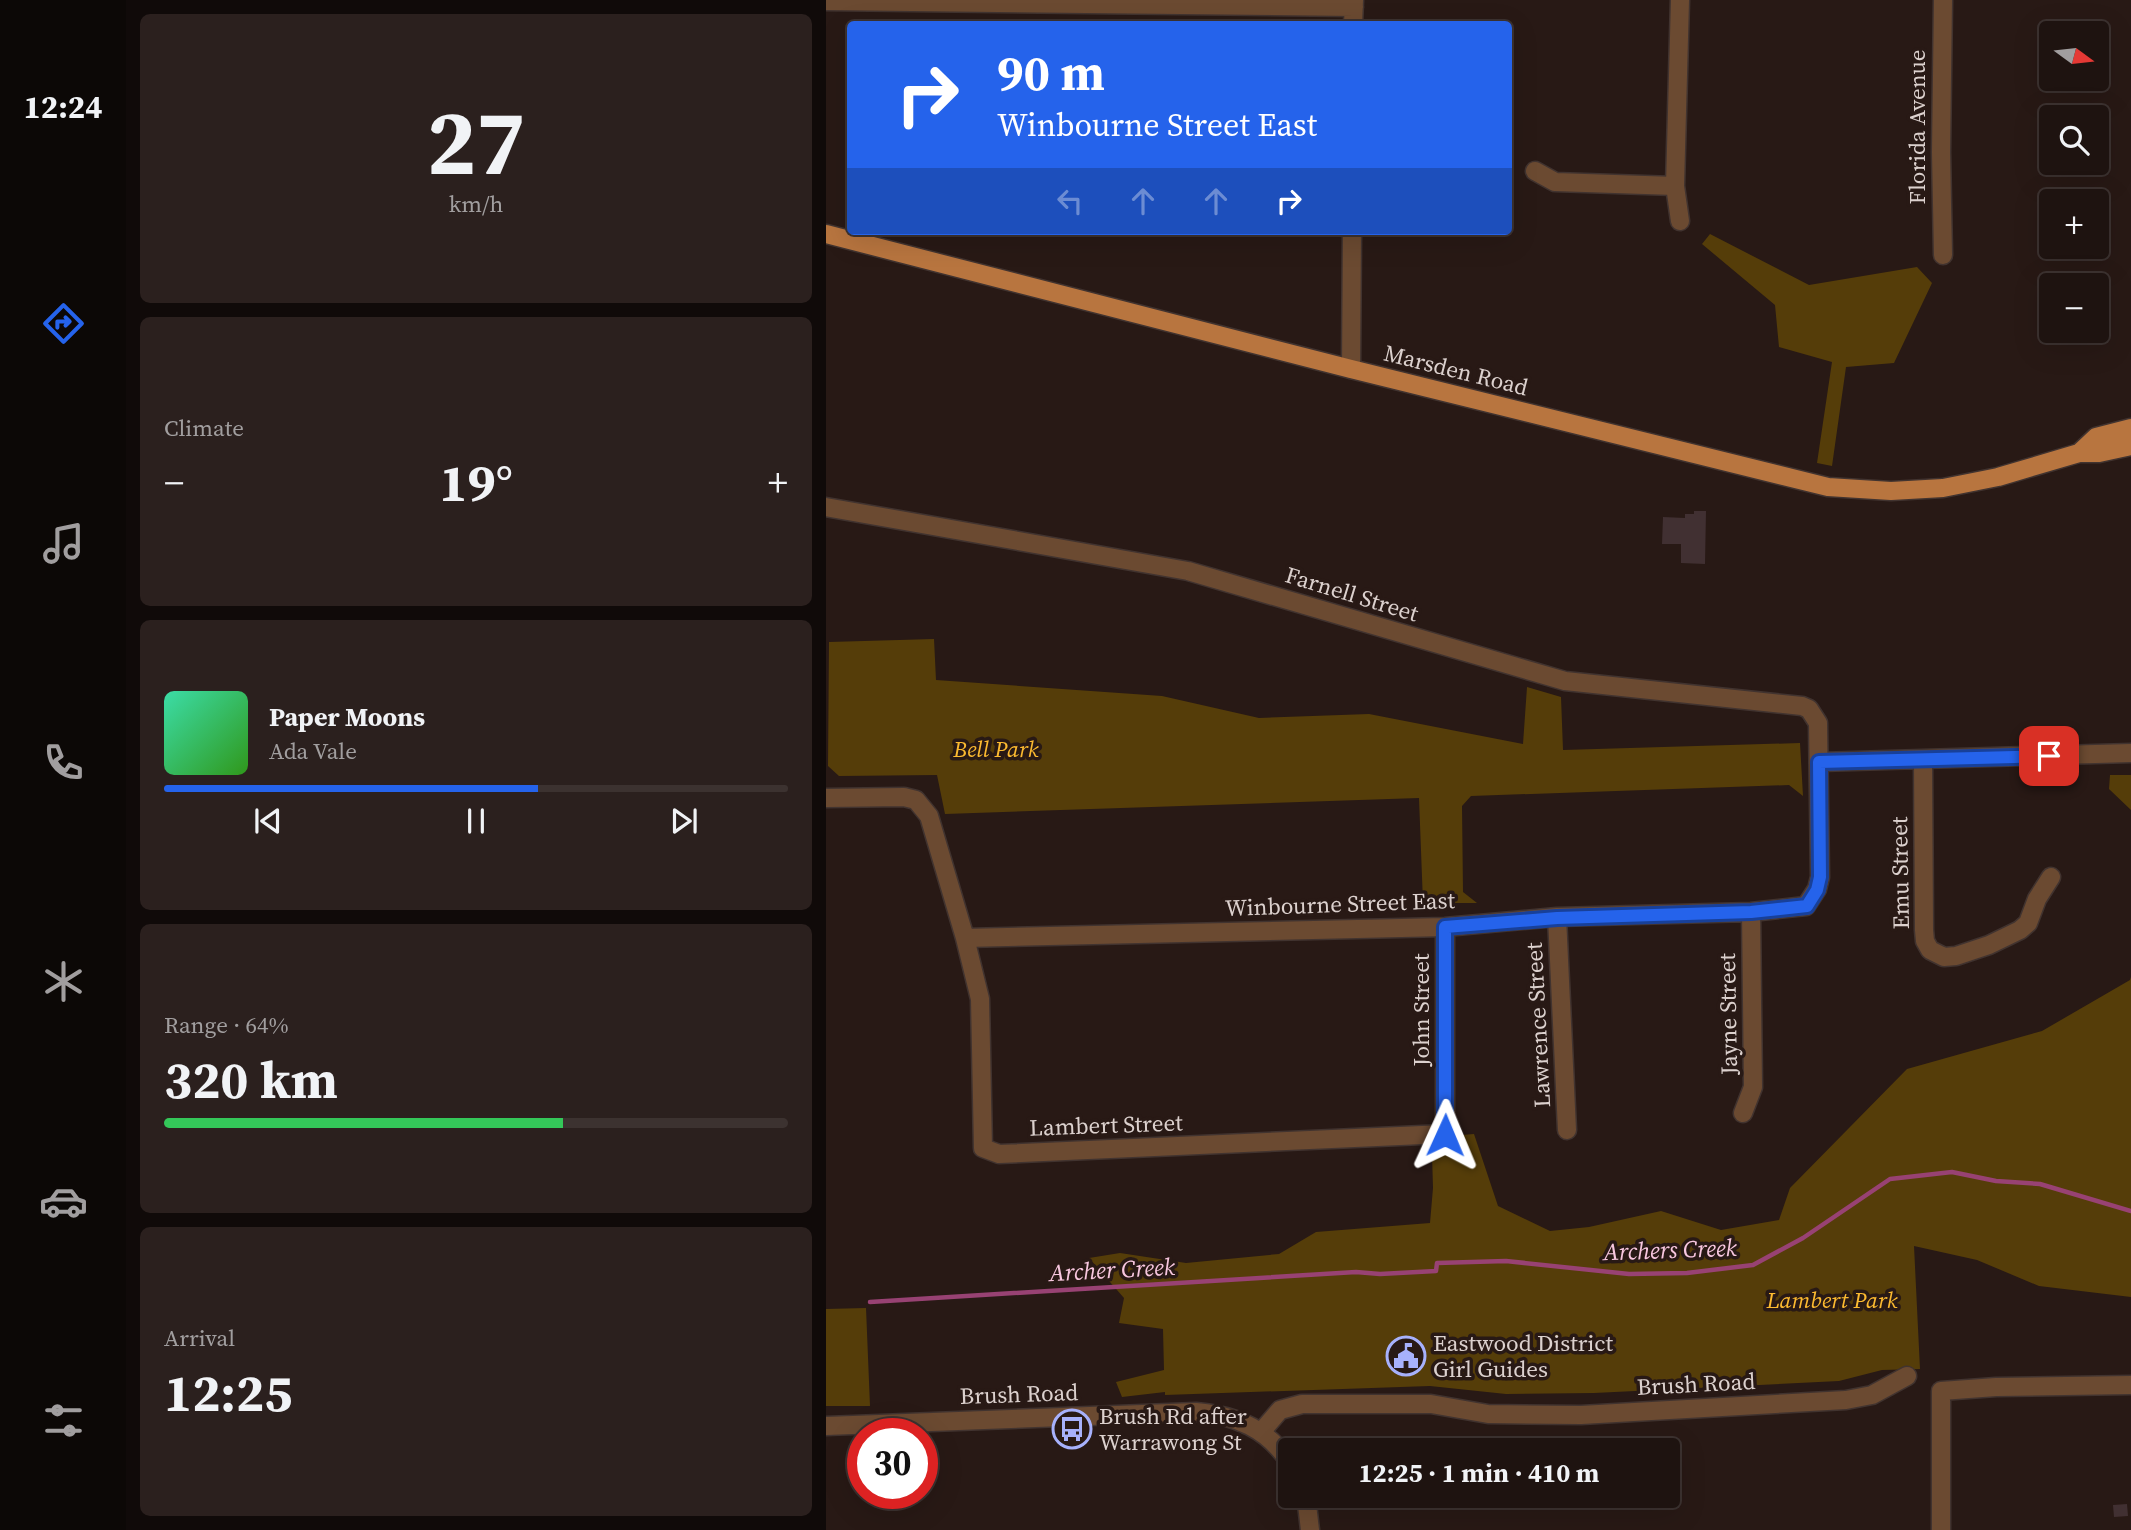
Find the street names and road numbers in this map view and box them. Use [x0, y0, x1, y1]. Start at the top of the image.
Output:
street label: Florida Avenue [1901, 50, 1933, 204]
street label: Marsden Road [1381, 337, 1531, 403]
street label: Farnell Street [1282, 559, 1423, 630]
street label: Emu Street [1883, 816, 1917, 930]
street label: Winbourne Street East [1224, 884, 1456, 924]
street label: Lawrence Street [1518, 941, 1558, 1108]
street label: Jayne Street [1711, 952, 1745, 1076]
street label: John Street [1405, 953, 1437, 1068]
street label: Lambert Street [1029, 1106, 1184, 1144]
street label: Brush Road [1636, 1365, 1756, 1403]
street label: Brush Road [959, 1376, 1079, 1412]

